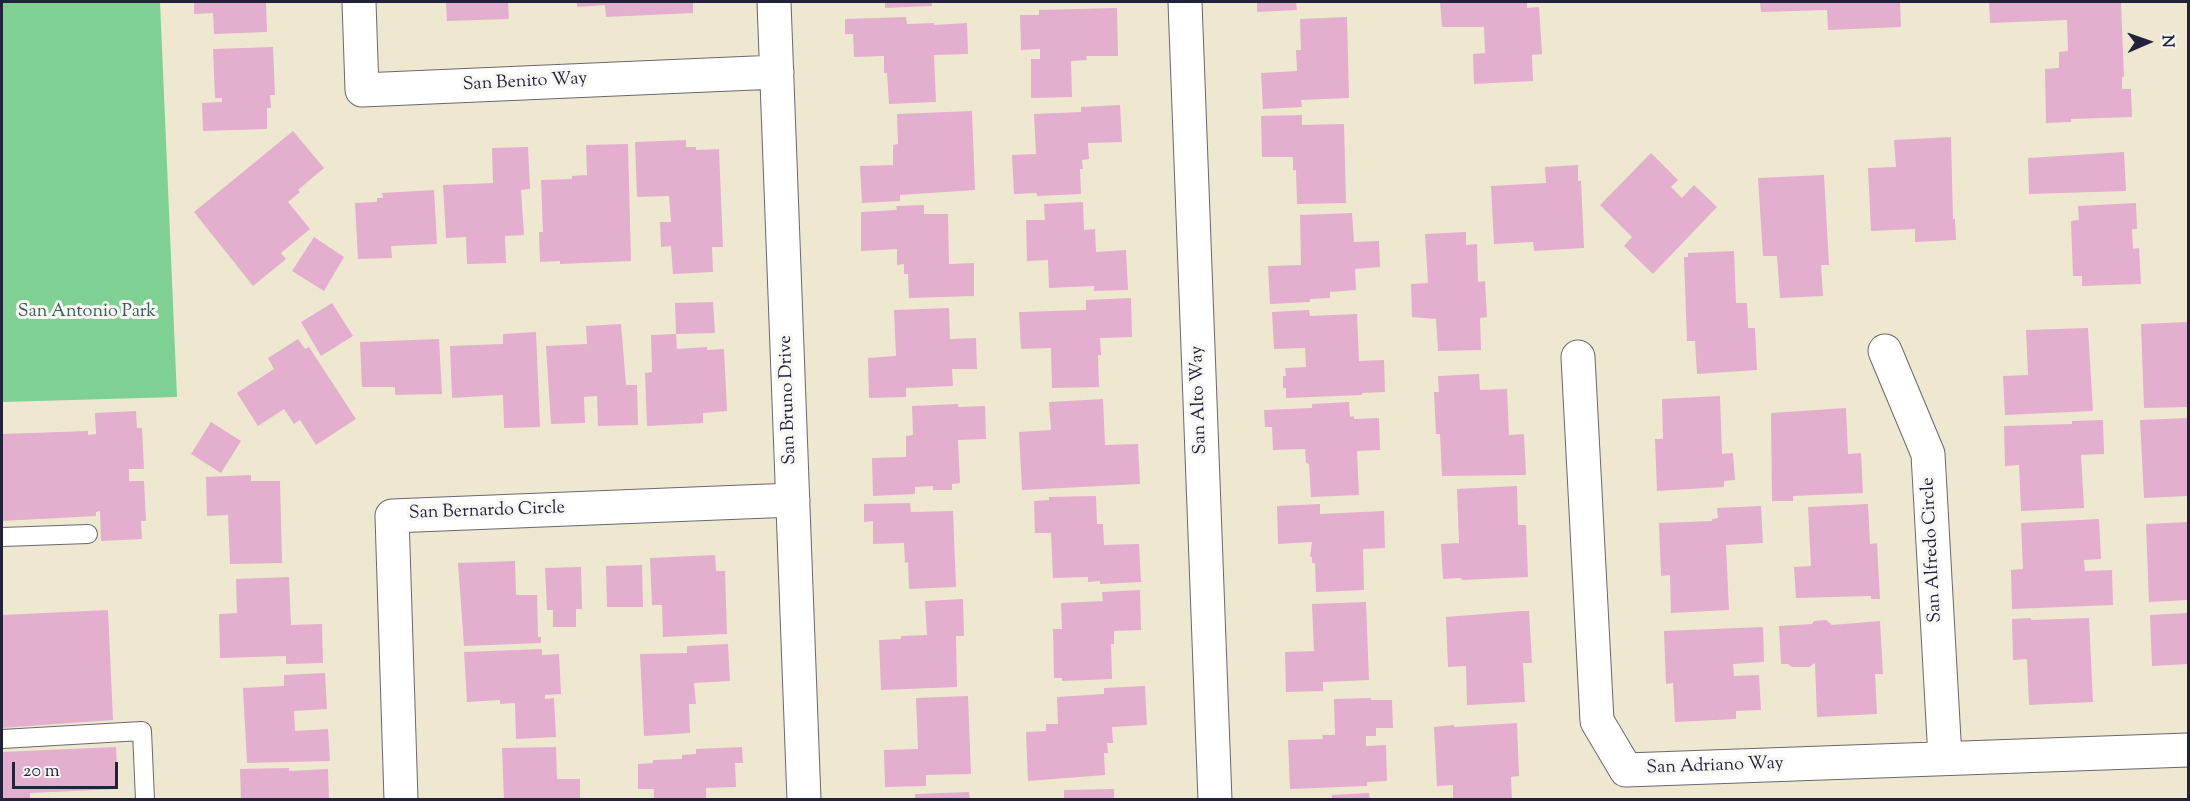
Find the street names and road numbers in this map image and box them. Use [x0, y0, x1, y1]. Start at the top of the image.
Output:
street label: San Benito Way [462, 69, 588, 97]
street label: San Bruno Drive [776, 335, 802, 465]
street label: San Alto Way [1187, 345, 1213, 455]
street label: San Alfredo Circle [1918, 477, 1948, 623]
street label: San Bernardo Circle [408, 498, 566, 526]
street label: San Adriano Way [1646, 754, 1784, 780]

